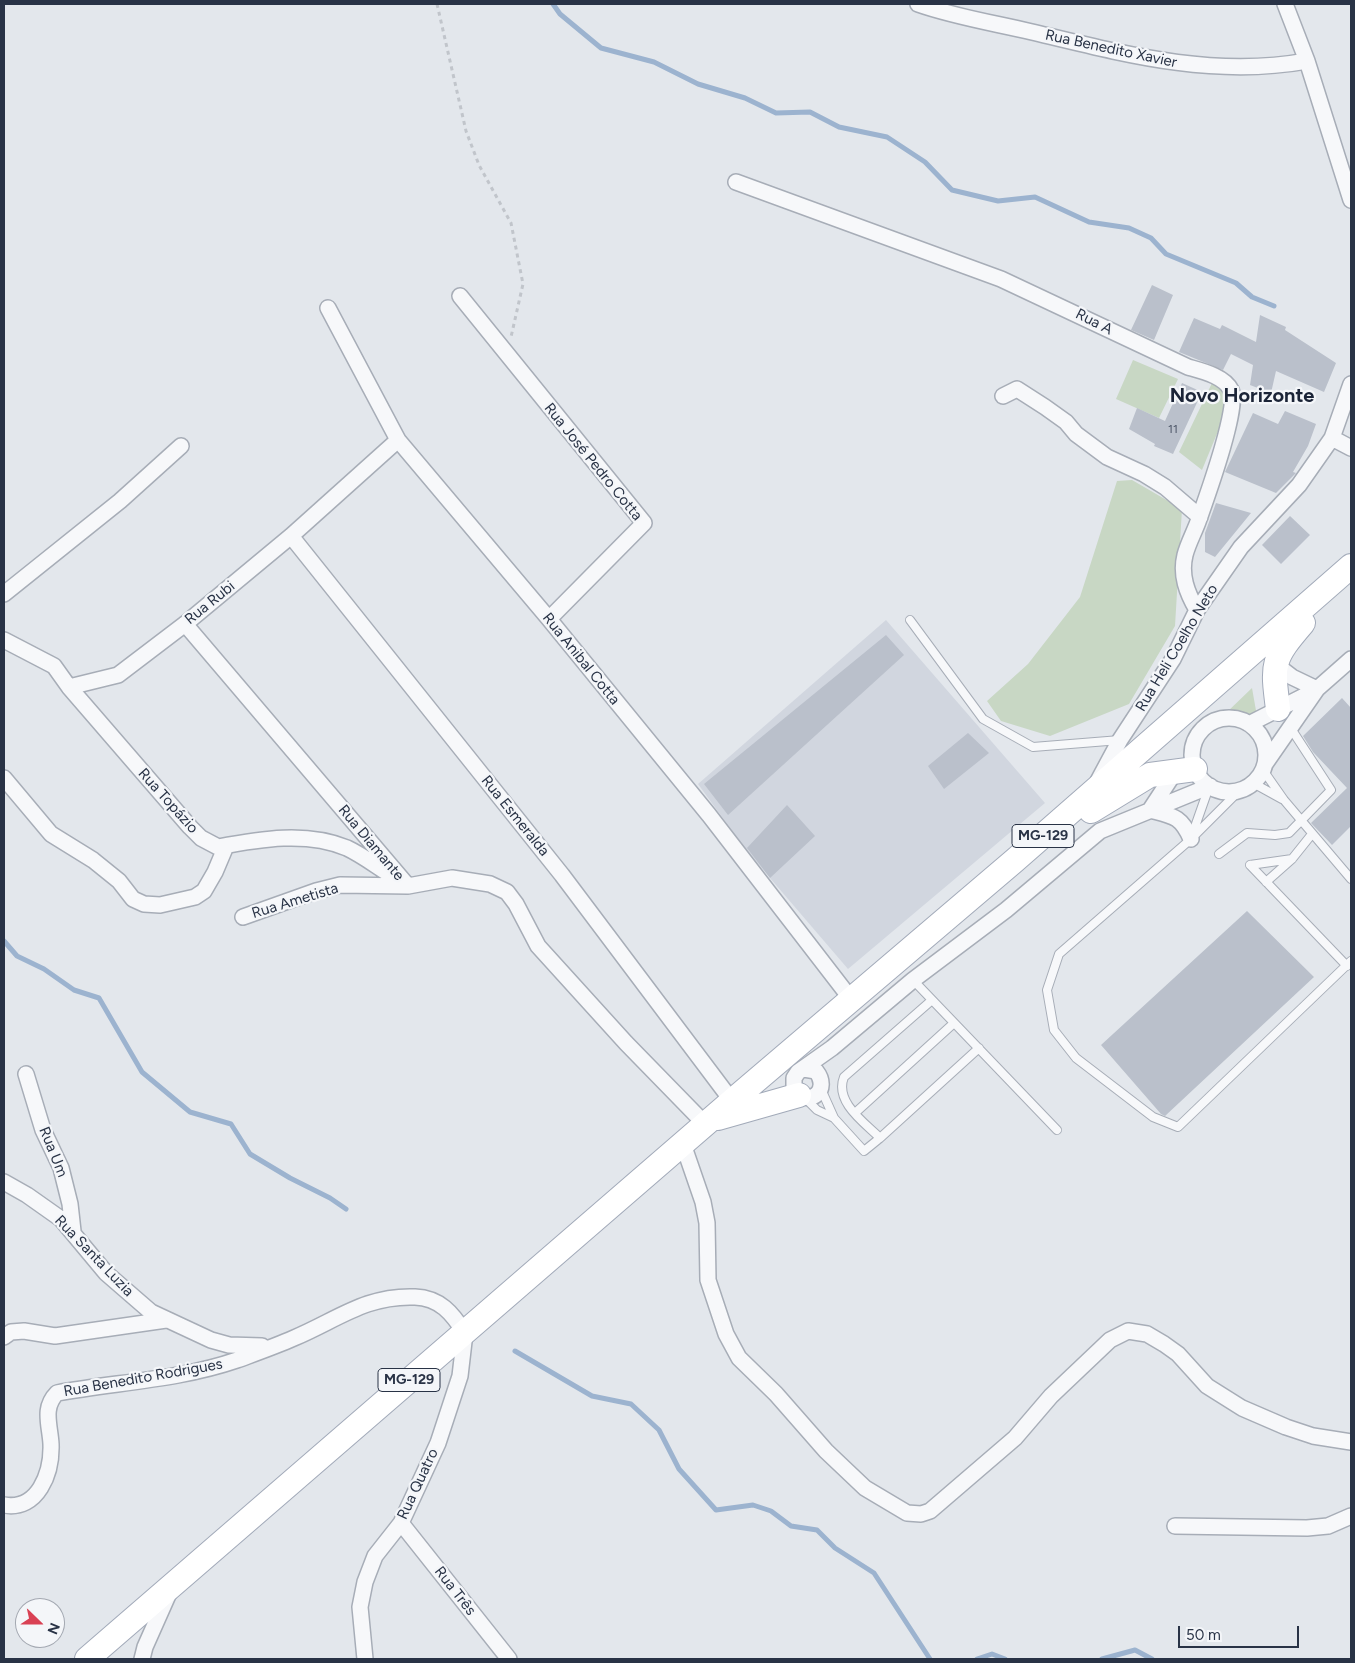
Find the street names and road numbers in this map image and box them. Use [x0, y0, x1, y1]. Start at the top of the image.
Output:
street label: Rua Benedito Xavier [1043, 26, 1179, 72]
street label: Rua A [1072, 305, 1116, 339]
street label: Rua José Pedro Cotta [540, 400, 646, 524]
street label: Rua Rubi [181, 577, 239, 629]
street label: Rua Heli Coelho Neto [1132, 581, 1222, 715]
street label: Rua Anibal Cotta [538, 609, 624, 709]
street label: Rua Topázio [134, 765, 202, 837]
street label: Rua Esmeralda [477, 772, 553, 860]
street label: Rua Diamante [334, 802, 408, 884]
road number: MG-129 [1012, 824, 1074, 848]
street label: Rua Ametista [250, 879, 340, 923]
street label: Rua Um [35, 1124, 71, 1180]
street label: Rua Santa Luzia [51, 1212, 137, 1300]
street label: Rua Benedito Rodrigues [62, 1355, 224, 1401]
road number: MG-129 [378, 1368, 440, 1392]
street label: Rua Quatro [394, 1446, 442, 1522]
street label: Rua Três [430, 1563, 480, 1619]

